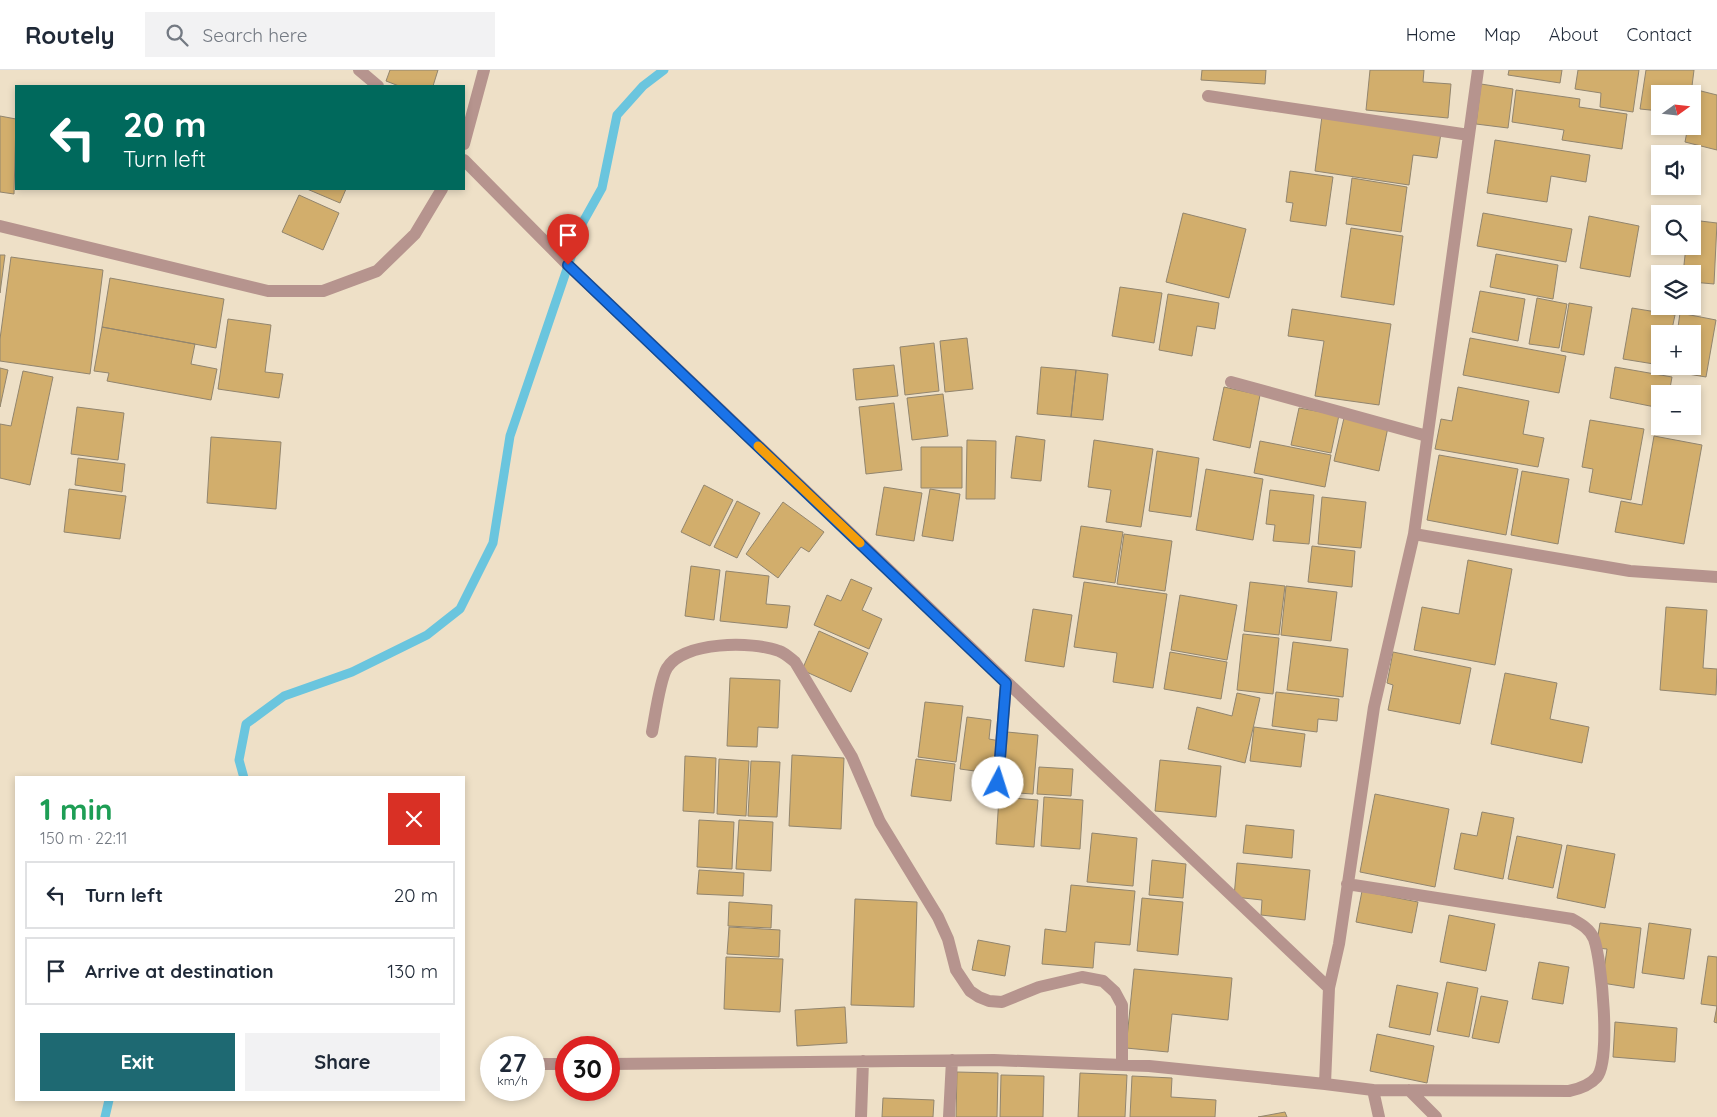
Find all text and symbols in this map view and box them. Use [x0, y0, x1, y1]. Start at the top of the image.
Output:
search box [145, 12, 495, 57]
text: Routely [25, 20, 115, 50]
icon: search [163, 21, 191, 49]
text: Search here [203, 23, 307, 47]
text: Home [1406, 23, 1456, 46]
text: Map [1484, 23, 1521, 46]
text: About [1549, 23, 1599, 46]
text: Contact [1627, 23, 1692, 46]
north arrow [1651, 85, 1701, 135]
map controls [1651, 85, 1701, 435]
text: 20 m [123, 102, 206, 146]
icon: left [40, 105, 105, 170]
text: Turn left [123, 145, 206, 173]
button: sound [1651, 145, 1701, 195]
button: search [1651, 205, 1701, 255]
pin [547, 214, 589, 265]
icon: arrive [554, 221, 582, 249]
button: layers [1651, 265, 1701, 315]
button: + [1651, 325, 1701, 375]
button: − [1651, 385, 1701, 435]
position arrow [971, 756, 1023, 808]
text: 1 min [40, 790, 113, 828]
button: close [388, 793, 440, 845]
text: 150 m · 22:11 [40, 828, 128, 848]
icon: left [42, 881, 70, 909]
text: Turn left [85, 883, 163, 907]
text: 20 m [394, 883, 438, 907]
icon: arrive [42, 957, 70, 985]
text: Arrive at destination [85, 959, 274, 983]
text: 130 m [387, 959, 438, 983]
button: Exit [40, 1033, 235, 1091]
button: Share [245, 1033, 440, 1091]
speed limit sign: 30 [555, 1036, 620, 1101]
text: 27 [499, 1047, 526, 1078]
text: km/h [497, 1073, 528, 1088]

